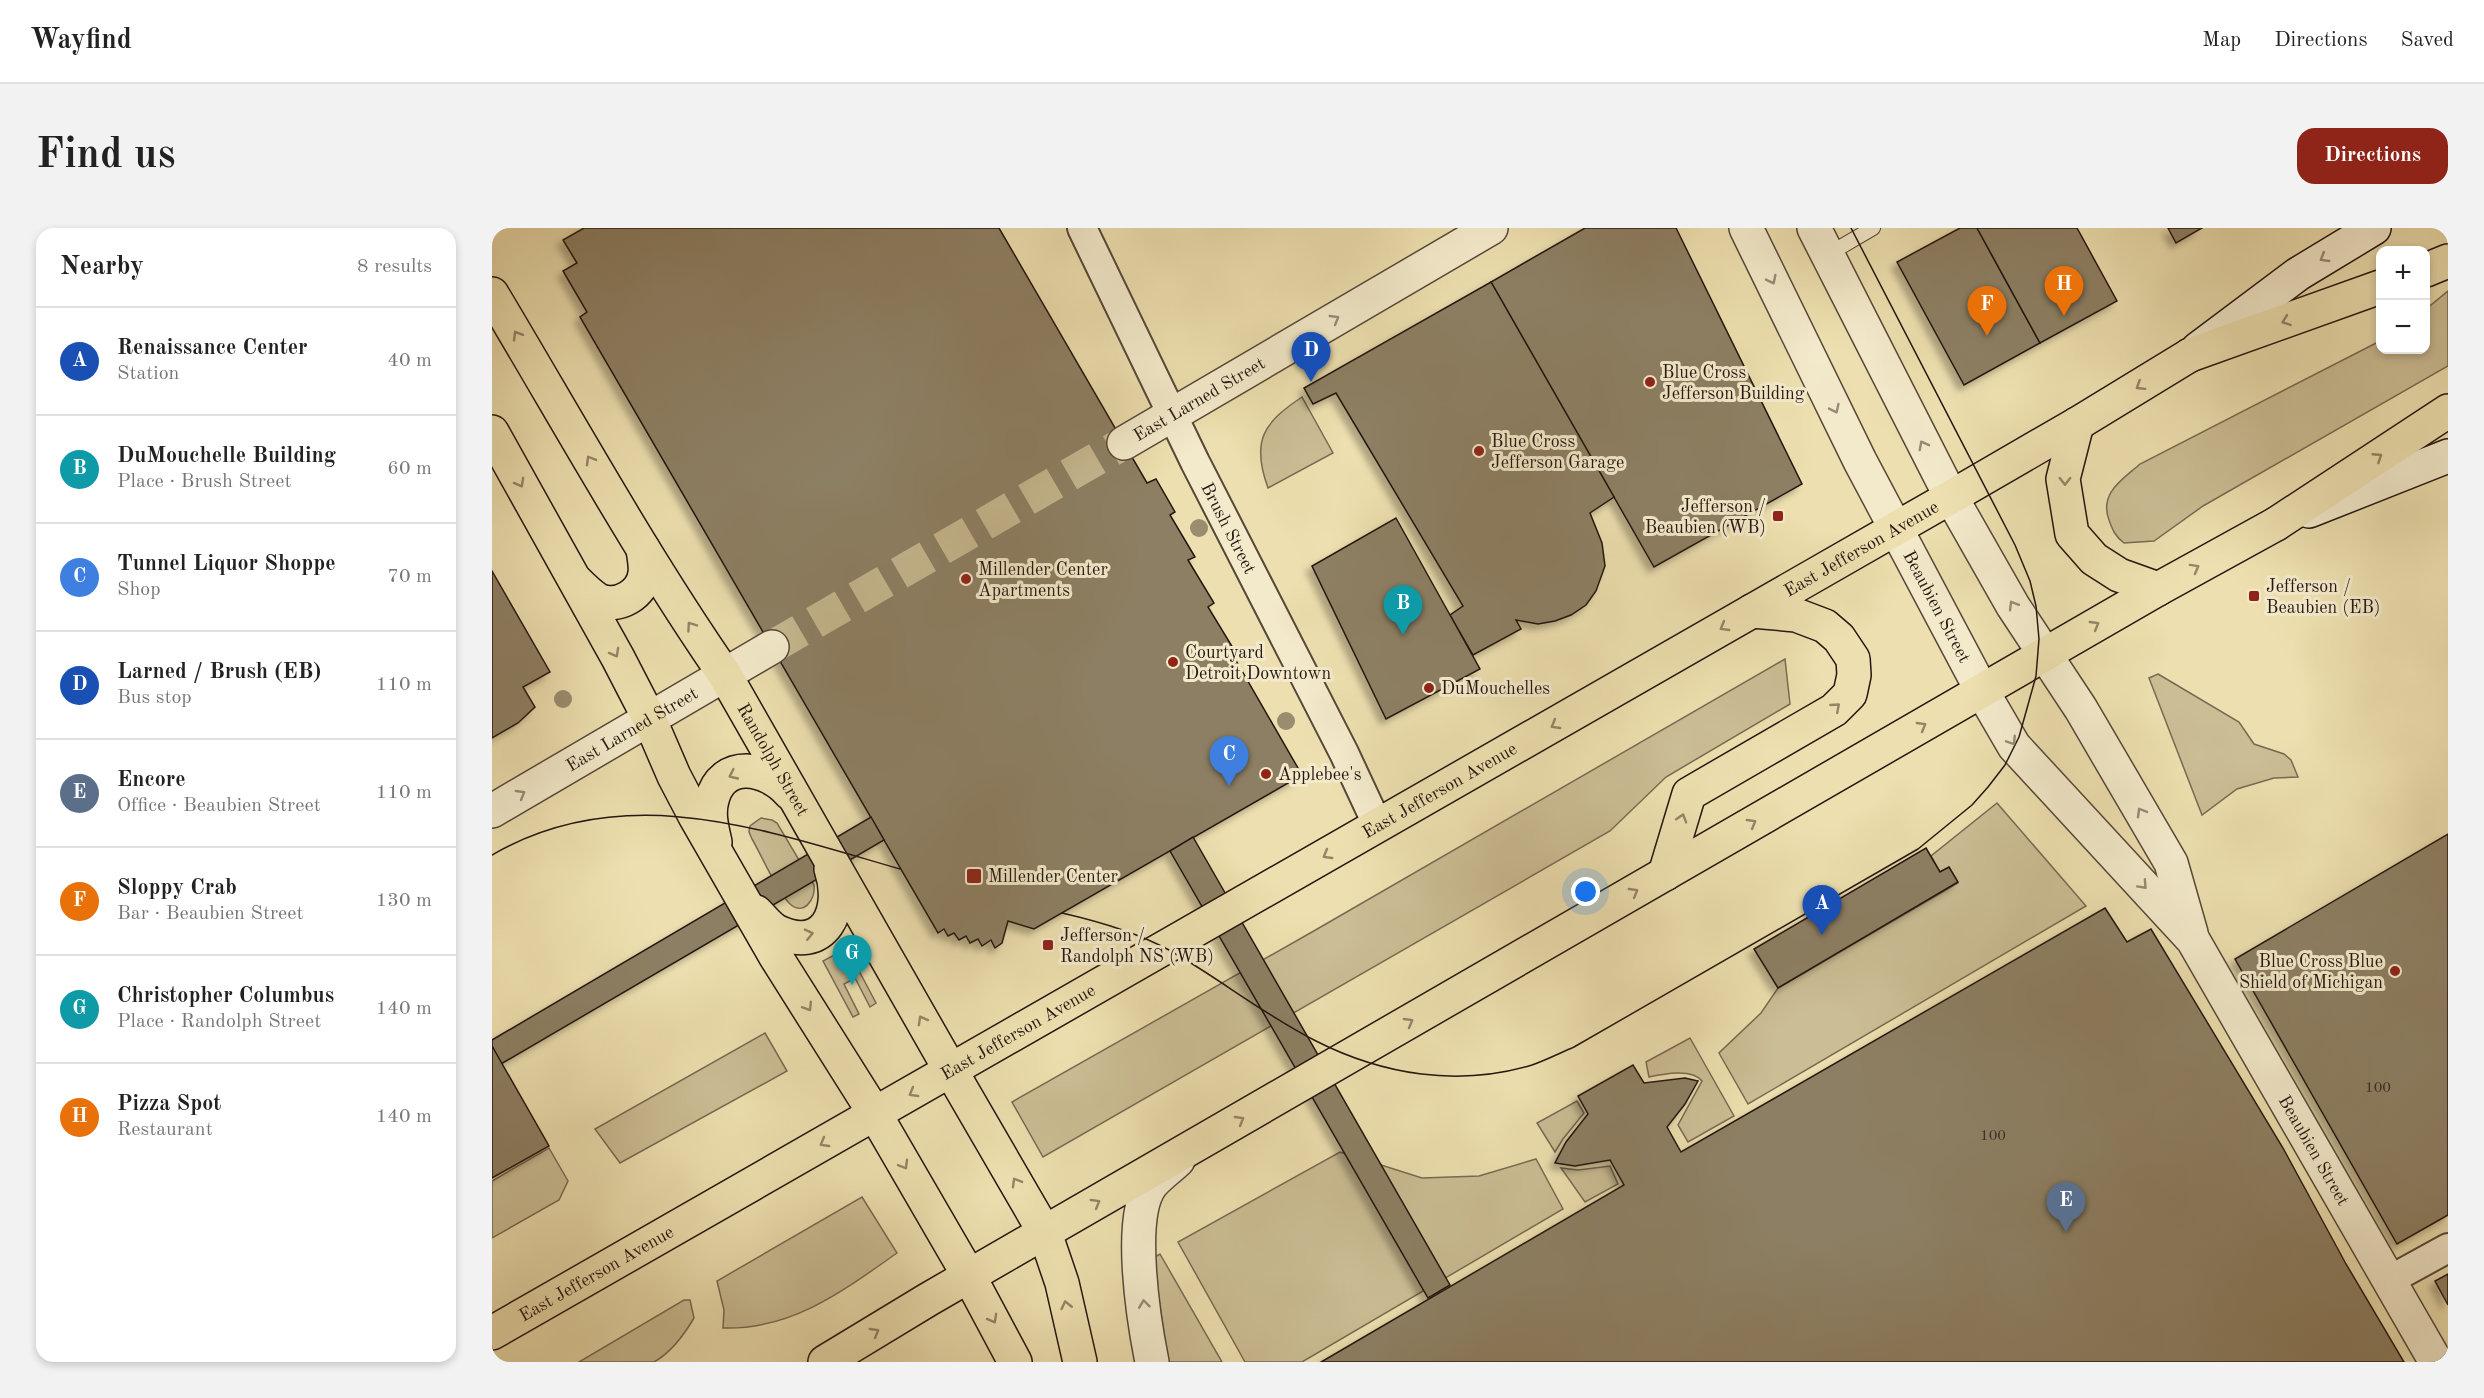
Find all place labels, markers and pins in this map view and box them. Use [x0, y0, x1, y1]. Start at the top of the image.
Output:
pin: H [2044, 266, 2084, 316]
pin: F [1968, 286, 2006, 336]
pin: D [1292, 332, 1330, 382]
place label: Blue Cross Jefferson Building [1662, 364, 1805, 403]
marker: Blue Cross Jefferson Building [1643, 375, 1657, 389]
place label: Blue Cross Jefferson Garage [1491, 433, 1624, 472]
marker: Blue Cross Jefferson Garage [1472, 444, 1486, 458]
place label: Jefferson / Beaubien (WB) [1645, 498, 1766, 537]
marker: Jefferson / Beaubien (WB) [1771, 509, 1785, 523]
place label: Millender Center Apartments [978, 561, 1108, 600]
marker: Millender Center Apartments [959, 572, 973, 586]
place label: Jefferson / Beaubien (EB) [2266, 578, 2380, 617]
pin: B [1384, 586, 1422, 635]
marker: Jefferson / Beaubien (EB) [2247, 589, 2261, 603]
place label: Courtyard Detroit Downtown [1185, 644, 1331, 683]
marker: Courtyard Detroit Downtown [1166, 655, 1180, 669]
place label: DuMouchelles [1441, 680, 1550, 698]
marker: DuMouchelles [1422, 681, 1436, 695]
pin: C [1210, 736, 1248, 786]
place label: Applebee's [1278, 766, 1362, 784]
marker: Applebee's [1259, 767, 1273, 781]
marker: Millender Center [965, 867, 983, 885]
place label: Millender Center [988, 868, 1118, 886]
pin: A [1802, 886, 1842, 935]
place label: Jefferson / Randolph NS (WB) [1060, 927, 1214, 966]
pin: G [832, 936, 872, 985]
marker: Jefferson / Randolph NS (WB) [1041, 938, 1055, 952]
place label: Blue Cross Blue Shield of Michigan [2239, 953, 2383, 992]
marker: Blue Cross Blue Shield of Michigan [2388, 964, 2402, 978]
pin: E [2046, 1182, 2086, 1232]

